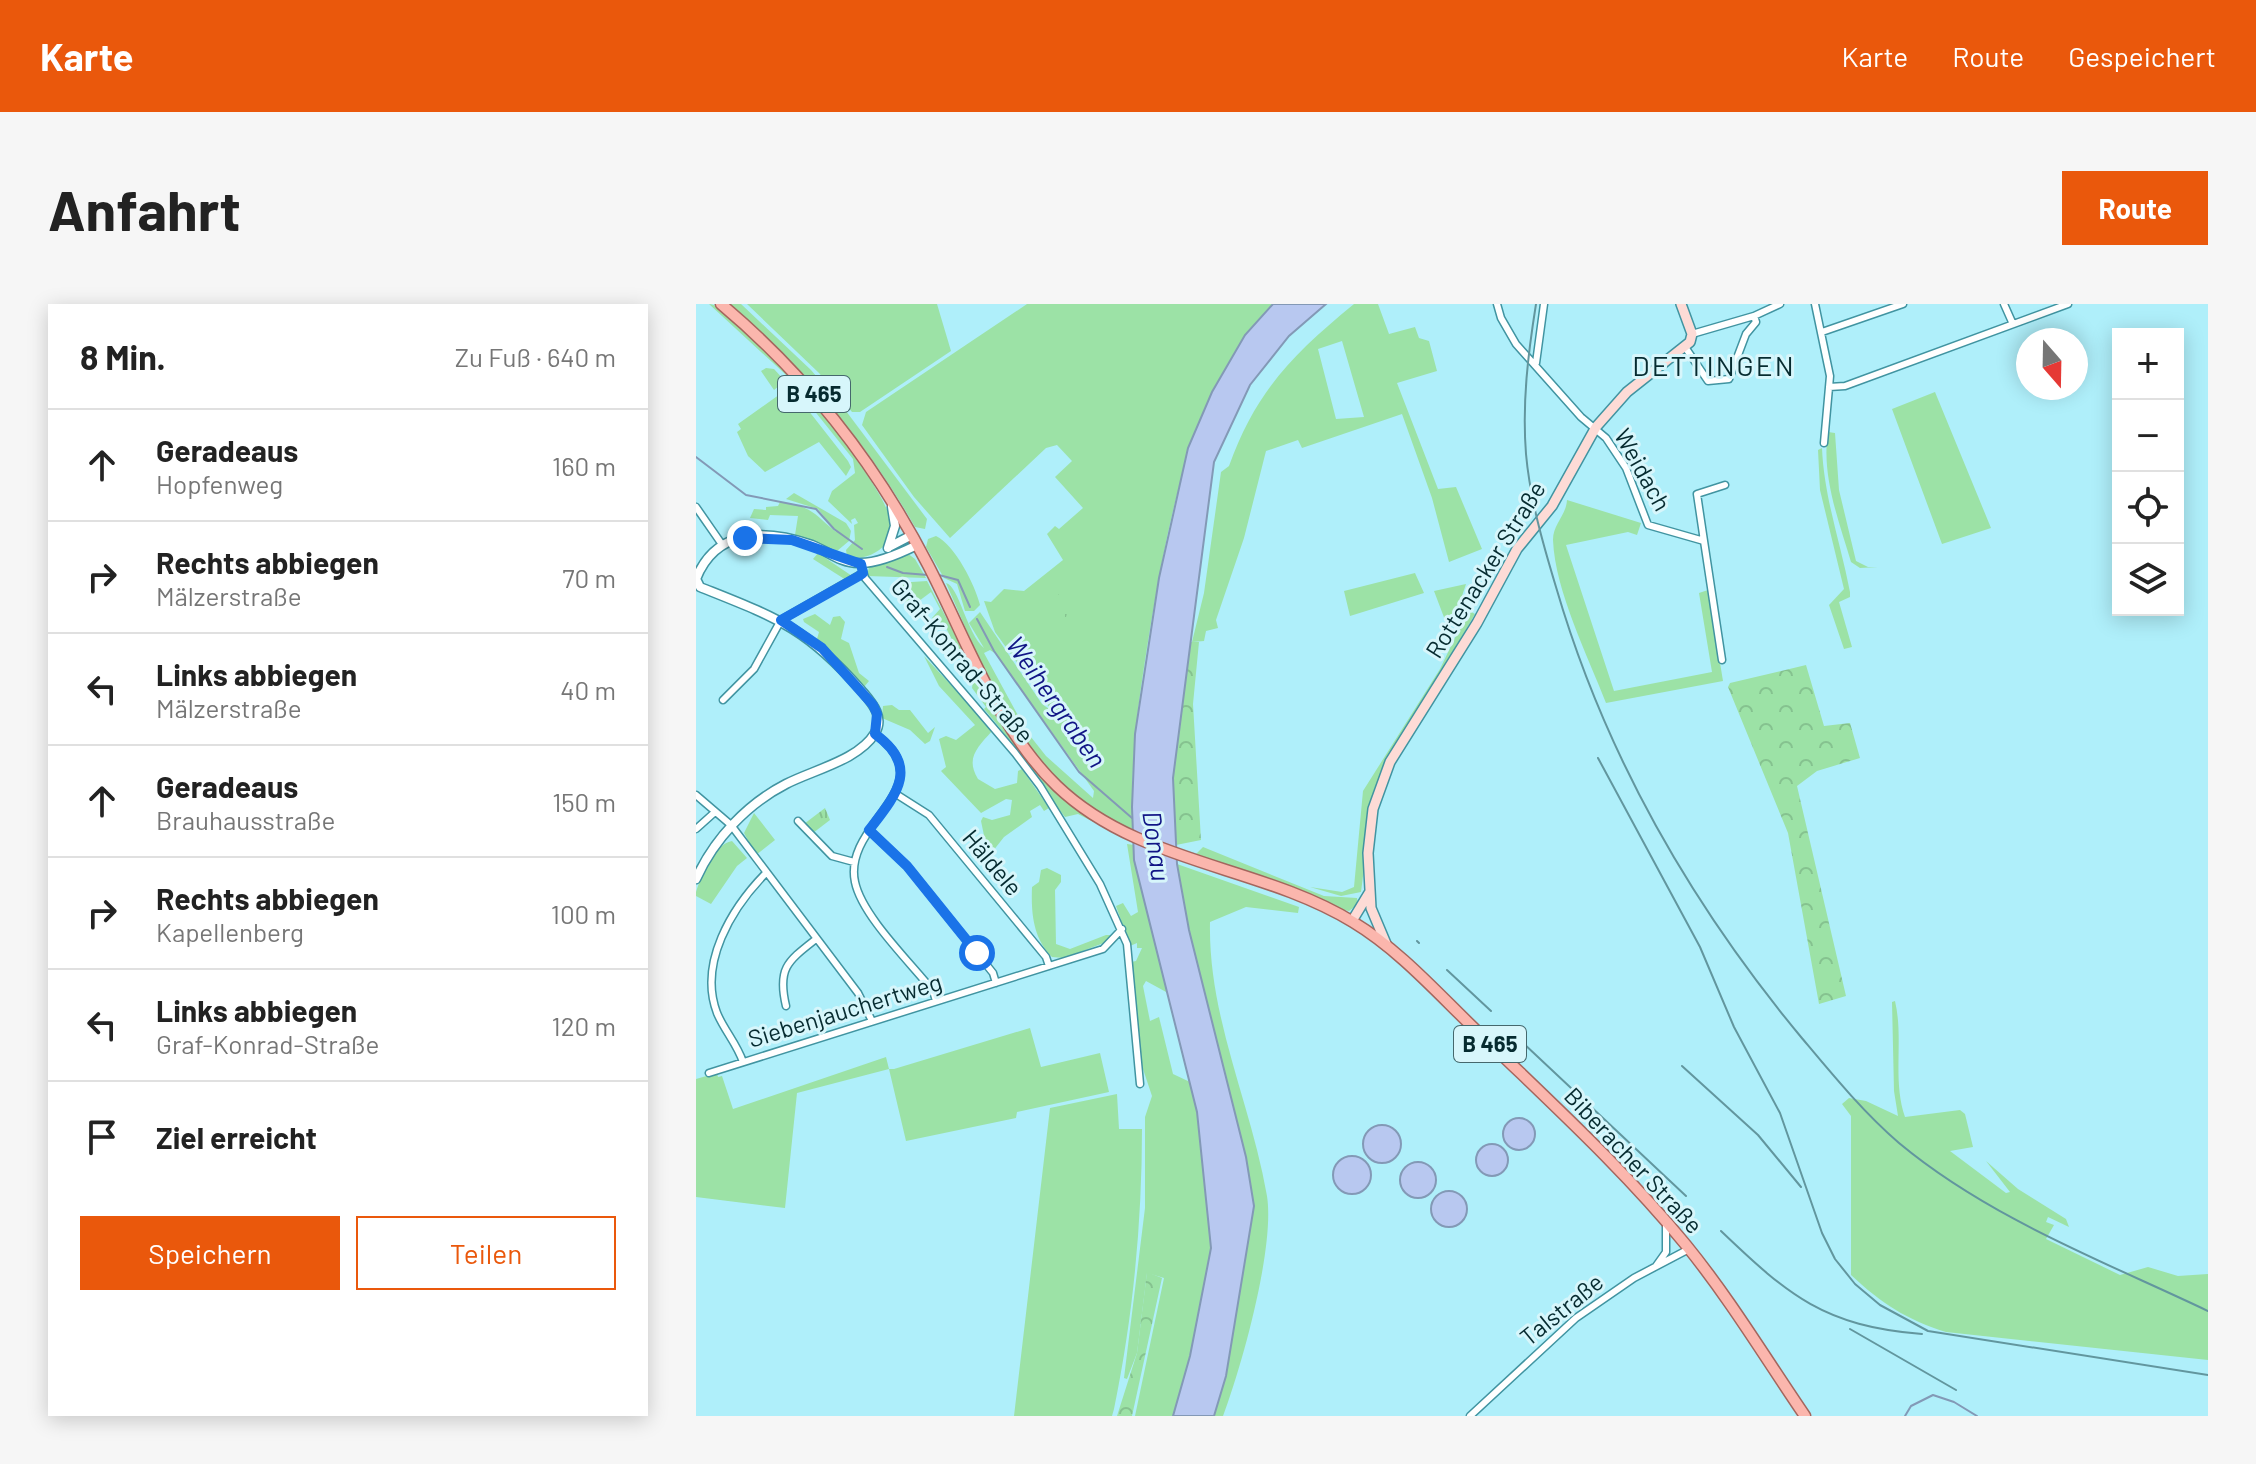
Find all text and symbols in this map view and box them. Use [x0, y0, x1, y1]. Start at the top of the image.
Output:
text: Karte [40, 33, 134, 79]
text: Karte [1842, 39, 1908, 73]
text: Route [1952, 39, 2024, 73]
text: Gespeichert [2068, 39, 2216, 73]
button: Route [2062, 171, 2208, 245]
text: Anfahrt [48, 175, 241, 242]
north arrow [2016, 328, 2088, 400]
map controls [2112, 328, 2184, 616]
button: + [2112, 328, 2184, 400]
text: 8 Min. [80, 336, 166, 377]
text: Zu Fuß · 640 m [455, 341, 616, 372]
district label: DETTINGEN [1632, 348, 1796, 382]
road number: B 465 [778, 376, 850, 412]
button: − [2112, 400, 2184, 472]
street label: Weidach [1609, 423, 1678, 515]
text: Geradeaus [156, 432, 298, 468]
icon: ahead [80, 443, 124, 487]
text: 160 m [552, 450, 616, 481]
text: Hopfenweg [156, 468, 283, 499]
button: locate [2112, 472, 2184, 544]
street label: Rottenacker Straße [1419, 475, 1551, 663]
route end [727, 520, 763, 556]
text: Rechts abbiegen [156, 544, 379, 580]
button: layers [2112, 544, 2184, 616]
icon: right [80, 555, 124, 599]
text: 70 m [562, 562, 616, 593]
street label: Graf-Konrad-Straße [886, 572, 1041, 748]
text: Mälzerstraße [156, 580, 302, 611]
water label: Weihergraben [1001, 629, 1114, 773]
text: Links abbiegen [156, 656, 357, 692]
icon: left [80, 667, 124, 711]
text: 40 m [560, 674, 616, 705]
text: Mälzerstraße [156, 692, 302, 723]
text: Geradeaus [156, 768, 298, 804]
icon: ahead [80, 779, 124, 823]
text: 150 m [552, 786, 616, 817]
text: Brauhausstraße [156, 804, 335, 835]
water label: Donau [1137, 809, 1178, 883]
street label: Häldele [957, 823, 1029, 901]
text: Rechts abbiegen [156, 880, 379, 916]
icon: right [80, 891, 124, 935]
text: 100 m [551, 898, 616, 929]
text: Kapellenberg [156, 916, 304, 947]
route start [959, 935, 995, 971]
street label: Siebenjauchertweg [744, 966, 945, 1053]
text: Links abbiegen [156, 992, 357, 1028]
icon: left [80, 1003, 124, 1047]
text: 120 m [552, 1010, 616, 1041]
road number: B 465 [1454, 1026, 1526, 1062]
text: Graf-Konrad-Straße [156, 1028, 379, 1059]
street label: Biberacher Straße [1559, 1081, 1709, 1239]
icon: arrive [80, 1115, 124, 1159]
text: Ziel erreicht [156, 1119, 317, 1155]
button: Speichern [80, 1216, 340, 1290]
button: Teilen [356, 1216, 616, 1290]
street label: Talstraße [1514, 1267, 1608, 1351]

